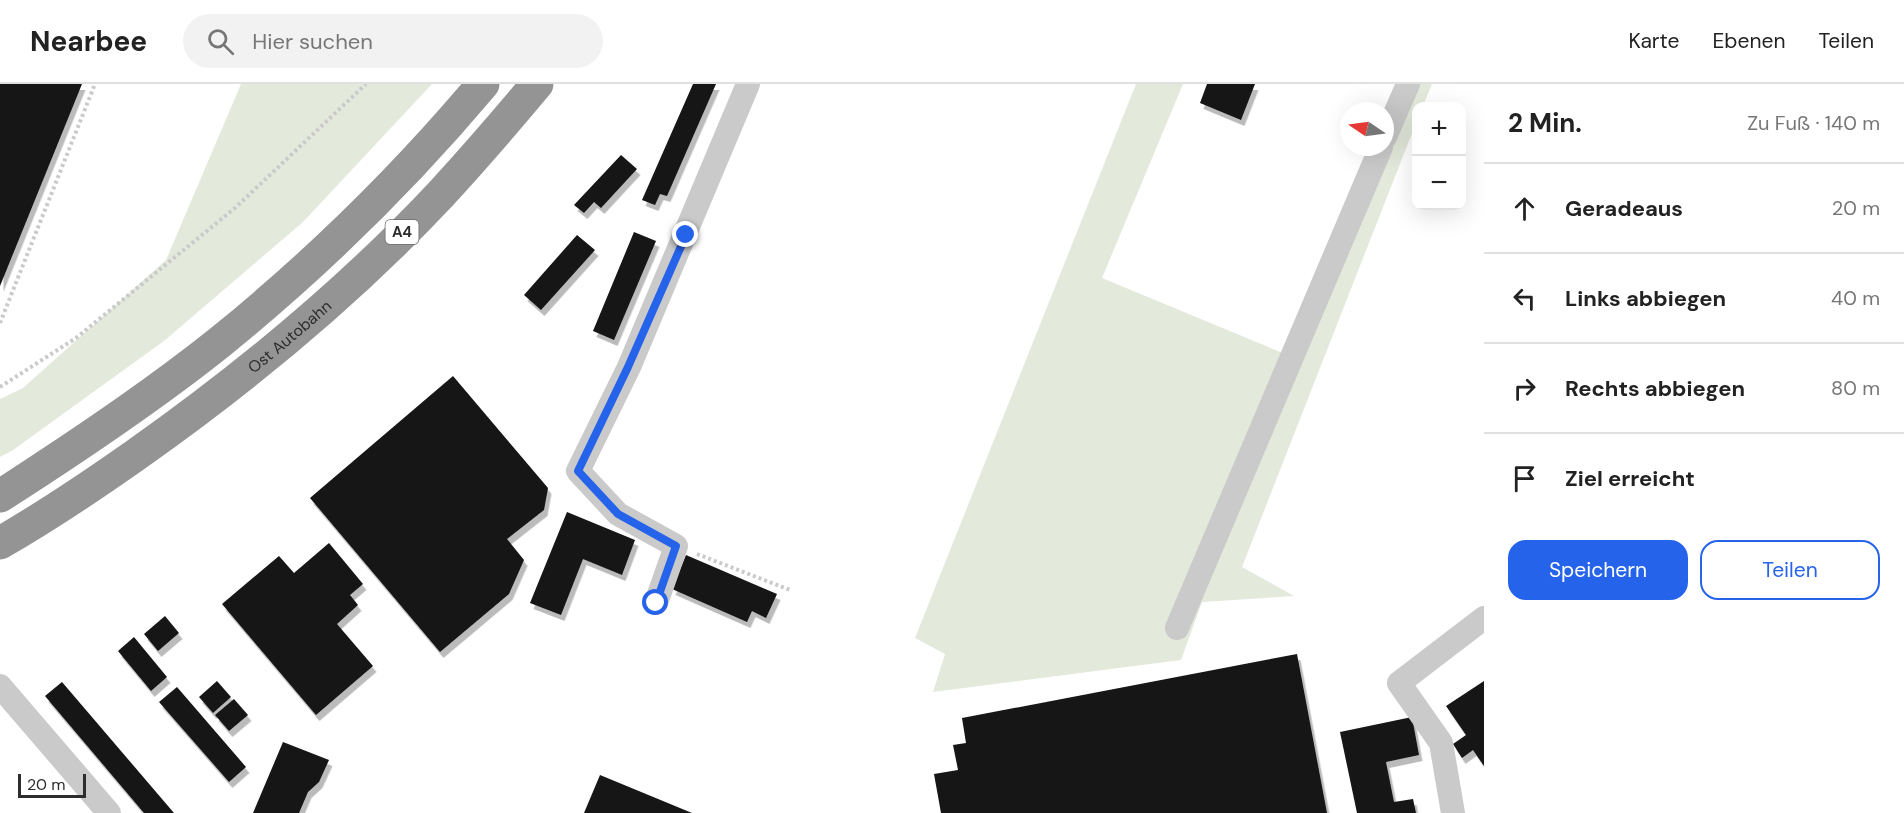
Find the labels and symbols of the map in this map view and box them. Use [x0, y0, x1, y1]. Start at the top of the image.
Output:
north arrow [1340, 102, 1394, 156]
road number: A4 [386, 220, 418, 244]
route end [672, 221, 698, 247]
street label: Ost Autobahn [244, 296, 336, 378]
route start [642, 589, 668, 615]
scale bar [18, 771, 86, 798]

